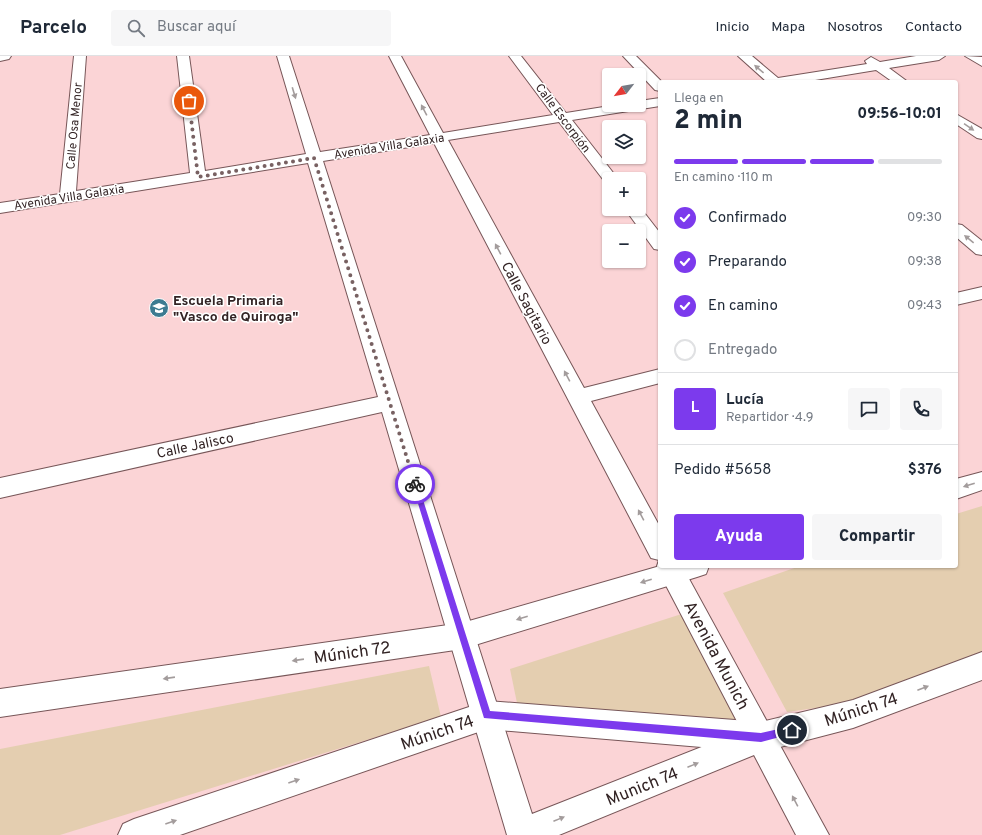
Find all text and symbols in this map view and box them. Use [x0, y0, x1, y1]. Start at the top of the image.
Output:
search box [111, 10, 391, 46]
text: Parcelo [20, 16, 87, 40]
icon: search [125, 17, 147, 39]
text: Buscar aquí [157, 18, 236, 37]
text: Inicio [716, 19, 749, 36]
text: Mapa [771, 19, 805, 36]
text: Nosotros [827, 19, 883, 36]
text: Contacto [905, 19, 962, 36]
one-way arrow [754, 65, 765, 73]
north arrow [602, 68, 646, 112]
map controls [602, 68, 646, 268]
street label: Calle Escorpión [531, 81, 593, 156]
street label: Calle Osa Menor [63, 82, 87, 170]
pin [172, 84, 206, 118]
one-way arrow [291, 88, 297, 100]
icon: bag [178, 90, 200, 112]
text: Llega en [674, 91, 724, 107]
one-way arrow [420, 104, 427, 116]
text: 2 min [674, 105, 743, 138]
text: 09:56–10:01 [857, 105, 942, 124]
button: layers [602, 120, 646, 164]
one-way arrow [964, 123, 974, 131]
street label: Avenida Villa Galaxia [333, 130, 445, 164]
text: En camino · 110 m [674, 170, 773, 186]
button: + [602, 172, 646, 216]
street label: Avenida Villa Galaxia [13, 181, 125, 215]
icon: check [674, 207, 696, 229]
text: Confirmado [708, 209, 787, 228]
text: 09:30 [907, 210, 942, 226]
button: − [602, 224, 646, 268]
one-way arrow [964, 235, 974, 244]
one-way arrow [495, 243, 502, 255]
icon: check [674, 251, 696, 273]
text: Preparando [708, 253, 787, 272]
text: 09:38 [907, 254, 942, 270]
street label: Calle Sagitario [497, 259, 555, 348]
place label: Escuela Primaria "Vasco de Quiroga" [173, 293, 299, 326]
icon: check [674, 295, 696, 317]
school or university icon: Escuela Primaria "Vasco de Quiroga" [148, 297, 170, 319]
text: En camino [708, 297, 778, 316]
text: 09:43 [907, 298, 942, 314]
text: Entregado [708, 341, 777, 360]
one-way arrow [563, 370, 570, 382]
button: chat [848, 388, 890, 430]
button: phone [900, 388, 942, 430]
text: Lucía [726, 391, 764, 410]
text: L [691, 399, 699, 418]
text: Repartidor · 4.9 [726, 410, 814, 426]
street label: Calle Jalisco [155, 430, 235, 463]
text: Pedido #5658 [674, 461, 771, 480]
text: $376 [908, 461, 942, 480]
courier [395, 464, 435, 504]
icon: bike [404, 473, 426, 495]
one-way arrow [963, 482, 975, 488]
one-way arrow [638, 509, 645, 521]
button: Ayuda [674, 514, 804, 560]
button: Compartir [812, 514, 942, 560]
one-way arrow [640, 578, 652, 584]
street label: Avenida Munich [677, 598, 753, 714]
one-way arrow [515, 615, 527, 621]
street label: Múnich 72 [312, 638, 392, 670]
one-way arrow [292, 657, 304, 663]
one-way arrow [163, 675, 175, 681]
one-way arrow [917, 685, 929, 691]
street label: Múnich 74 [822, 689, 901, 733]
street label: Múnich 74 [398, 711, 477, 757]
pin [775, 713, 809, 747]
icon: home [781, 719, 803, 741]
one-way arrow [687, 762, 698, 768]
street label: Munich 74 [603, 763, 682, 812]
one-way arrow [288, 777, 300, 783]
one-way arrow [792, 795, 798, 806]
one-way arrow [554, 816, 566, 822]
one-way arrow [165, 819, 177, 825]

